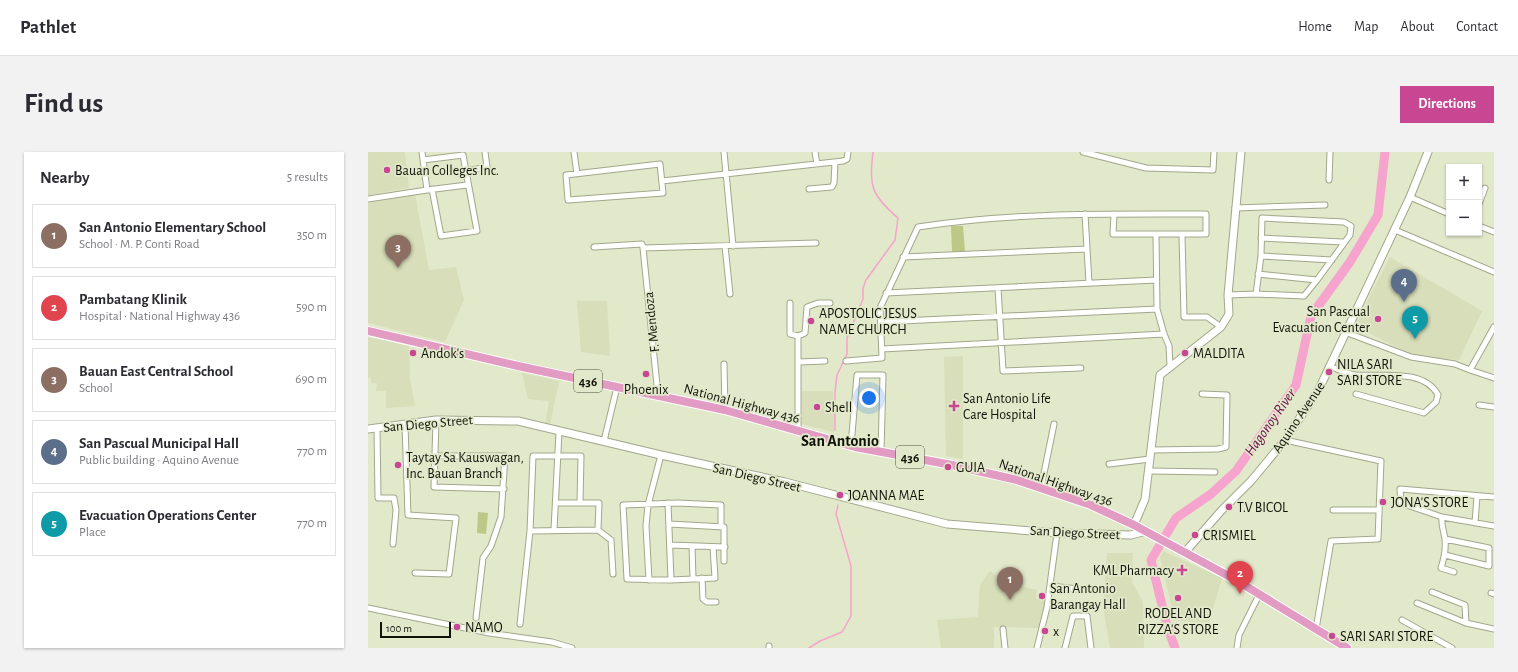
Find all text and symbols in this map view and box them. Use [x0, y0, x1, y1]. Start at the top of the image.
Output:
text: Pathlet [20, 18, 76, 37]
text: Home [1298, 20, 1332, 34]
text: Map [1354, 20, 1378, 34]
text: About [1400, 20, 1434, 34]
text: Contact [1456, 20, 1498, 34]
button: Directions [1400, 86, 1494, 123]
text: Find us [24, 90, 103, 118]
place label: Bauan Colleges Inc. [395, 164, 499, 178]
map controls [1446, 164, 1482, 236]
button: + [1446, 164, 1482, 200]
marker: Bauan Colleges Inc. [382, 165, 392, 175]
text: Nearby [40, 169, 90, 186]
text: 5 results [287, 171, 328, 184]
button: − [1446, 200, 1482, 236]
text: San Antonio Elementary School [79, 220, 266, 235]
text: 1 [52, 229, 56, 242]
text: 350 m [297, 229, 327, 242]
pin: 3 [385, 235, 411, 268]
text: School · M. P. Conti Road [79, 238, 200, 251]
pin: 4 [1391, 269, 1417, 302]
street label: F. Mendoza [642, 290, 662, 353]
text: Pambatang Klinik [79, 292, 187, 307]
text: 2 [51, 301, 57, 314]
text: 590 m [296, 301, 327, 314]
place label: San Pascual Evacuation Center [1272, 305, 1370, 335]
pin: 5 [1402, 306, 1428, 339]
place label: APOSTOLIC JESUS NAME CHURCH [819, 307, 917, 337]
text: Hospital · National Highway 436 [79, 310, 240, 323]
marker: San Pascual Evacuation Center [1373, 314, 1383, 324]
marker: APOSTOLIC JESUS NAME CHURCH [806, 316, 816, 326]
place label: Andok's [421, 347, 464, 361]
place label: MALDITA [1193, 347, 1245, 361]
marker: Andok's [408, 348, 418, 358]
marker: MALDITA [1180, 348, 1190, 358]
place label: NILA SARI SARI STORE [1337, 358, 1402, 388]
text: Bauan East Central School [79, 364, 234, 379]
marker: NILA SARI SARI STORE [1324, 367, 1334, 377]
marker: Phoenix [641, 369, 651, 379]
road number: 436 [574, 370, 602, 392]
text: 3 [51, 373, 57, 386]
text: 690 m [295, 373, 327, 386]
street label: Aquino Avenue [1270, 379, 1328, 456]
text: School [79, 382, 113, 395]
street label: National Highway 436 [682, 382, 801, 426]
place label: Phoenix [624, 383, 668, 397]
water label: Hagonoy River [1242, 385, 1300, 458]
your location [859, 388, 879, 408]
place label: San Antonio Life Care Hospital [963, 392, 1051, 422]
marker: San Antonio Life Care Hospital [948, 400, 960, 412]
place label: Shell [825, 401, 852, 415]
marker: Shell [812, 402, 822, 412]
street label: San Diego Street [383, 413, 474, 435]
district label: San Antonio [801, 433, 879, 449]
text: San Pascual Municipal Hall [79, 436, 239, 451]
text: 4 [51, 445, 57, 458]
text: 770 m [297, 445, 327, 458]
road number: 436 [896, 446, 924, 468]
place label: Taytay Sa Kauswagan, Inc. Bauan Branch [406, 451, 524, 481]
text: Public building · Aquino Avenue [79, 454, 239, 467]
street label: National Highway 436 [997, 457, 1114, 509]
marker: Taytay Sa Kauswagan, Inc. Bauan Branch [393, 460, 403, 470]
street label: San Diego Street [711, 461, 803, 495]
place label: GUIA [956, 461, 985, 475]
marker: GUIA [943, 462, 953, 472]
place label: JOANNA MAE [848, 489, 925, 503]
marker: JOANNA MAE [835, 490, 845, 500]
place label: JONA'S STORE [1391, 496, 1468, 510]
marker: JONA'S STORE [1378, 497, 1388, 507]
place label: T.V BICOL [1237, 501, 1288, 515]
marker: T.V BICOL [1224, 502, 1234, 512]
text: Evacuation Operations Center [79, 508, 256, 523]
text: 5 [51, 517, 57, 530]
text: 770 m [297, 517, 327, 530]
street label: San Diego Street [1030, 524, 1121, 542]
text: Place [79, 526, 106, 539]
place label: CRISMIEL [1203, 529, 1256, 543]
marker: CRISMIEL [1190, 530, 1200, 540]
pin: 2 [1227, 561, 1253, 594]
place label: KML Pharmacy [1093, 564, 1174, 578]
marker: KML Pharmacy [1177, 565, 1187, 575]
pin: 1 [997, 567, 1023, 600]
place label: San Antonio Barangay Hall [1050, 582, 1126, 612]
marker: San Antonio Barangay Hall [1037, 591, 1047, 601]
marker: RODEL AND RIZZA'S STORE [1173, 593, 1183, 603]
place label: RODEL AND RIZZA'S STORE [1138, 607, 1219, 637]
scale bar [380, 620, 451, 639]
place label: NAMO [465, 621, 503, 635]
marker: NAMO [452, 622, 462, 632]
text: 100 m [386, 623, 412, 634]
place label: x [1053, 625, 1059, 639]
marker: x [1040, 626, 1050, 636]
place label: SARI SARI STORE [1340, 630, 1433, 644]
marker: SARI SARI STORE [1327, 631, 1337, 641]

